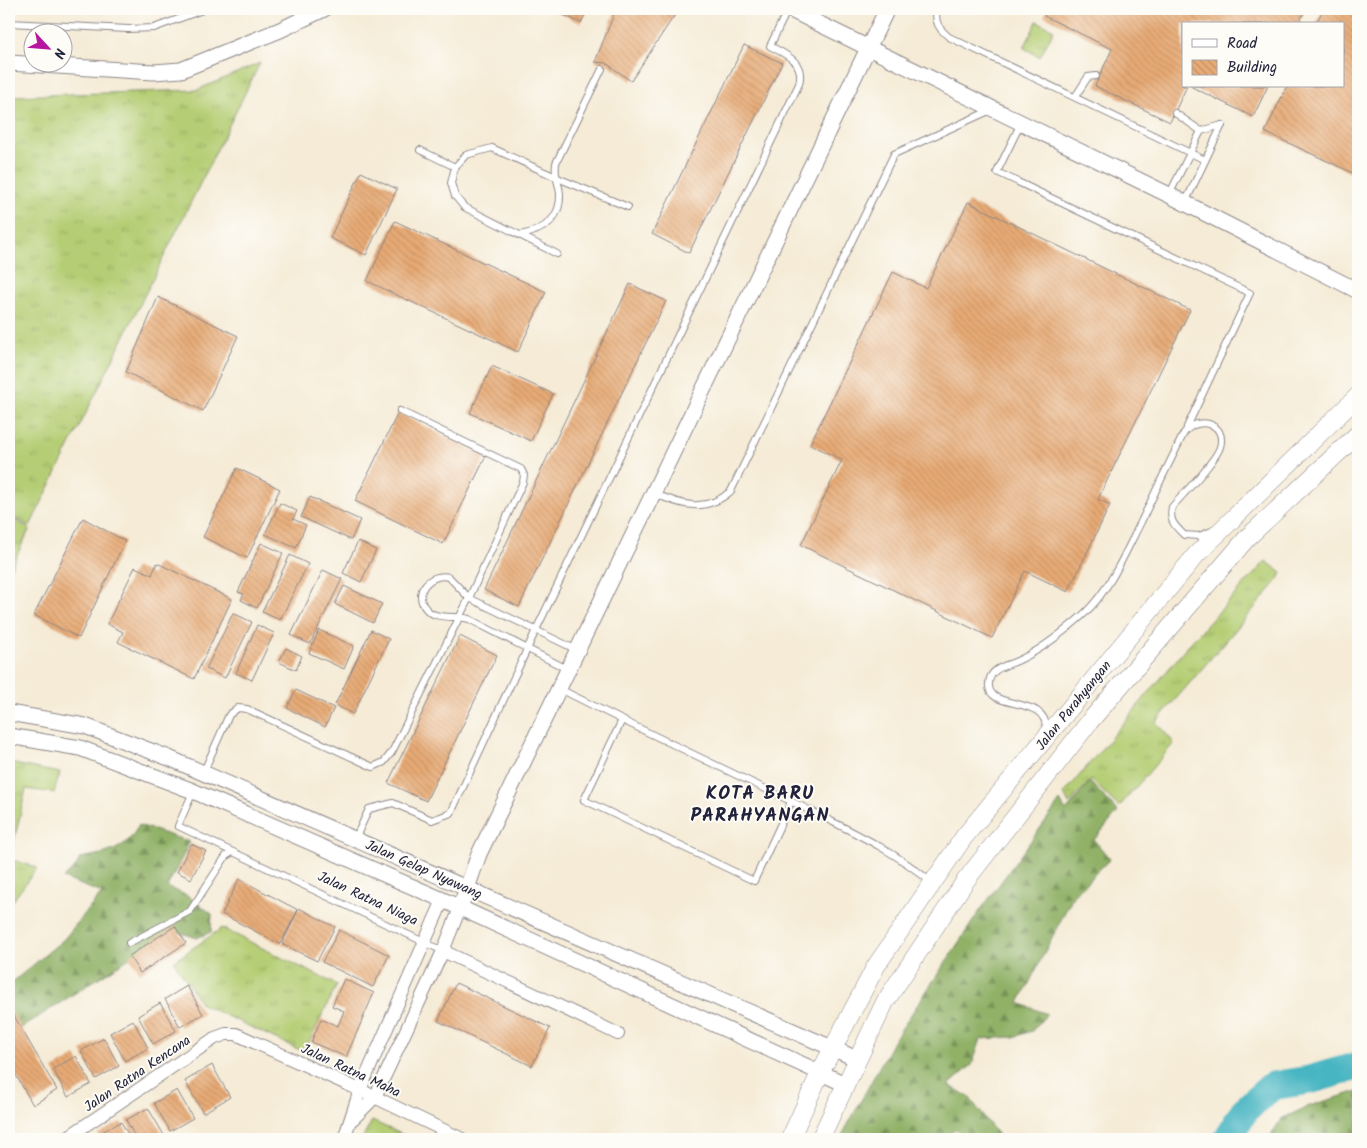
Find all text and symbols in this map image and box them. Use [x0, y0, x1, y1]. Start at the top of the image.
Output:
north arrow [22, 22, 72, 72]
legend [1182, 22, 1344, 88]
text: Road [1227, 32, 1258, 56]
text: N [47, 44, 71, 62]
text: Building [1227, 56, 1277, 80]
street label: Jalan Parahyangan [1031, 656, 1117, 755]
district label: KOTA BARU PARAHYANGAN [690, 779, 830, 831]
street label: Jalan Gelap Nyawang [362, 834, 486, 906]
street label: Jalan Ratna Niaga [314, 866, 421, 932]
street label: Jalan Ratna Kencana [80, 1030, 195, 1118]
street label: Jalan Ratna Maha [297, 1038, 404, 1104]

